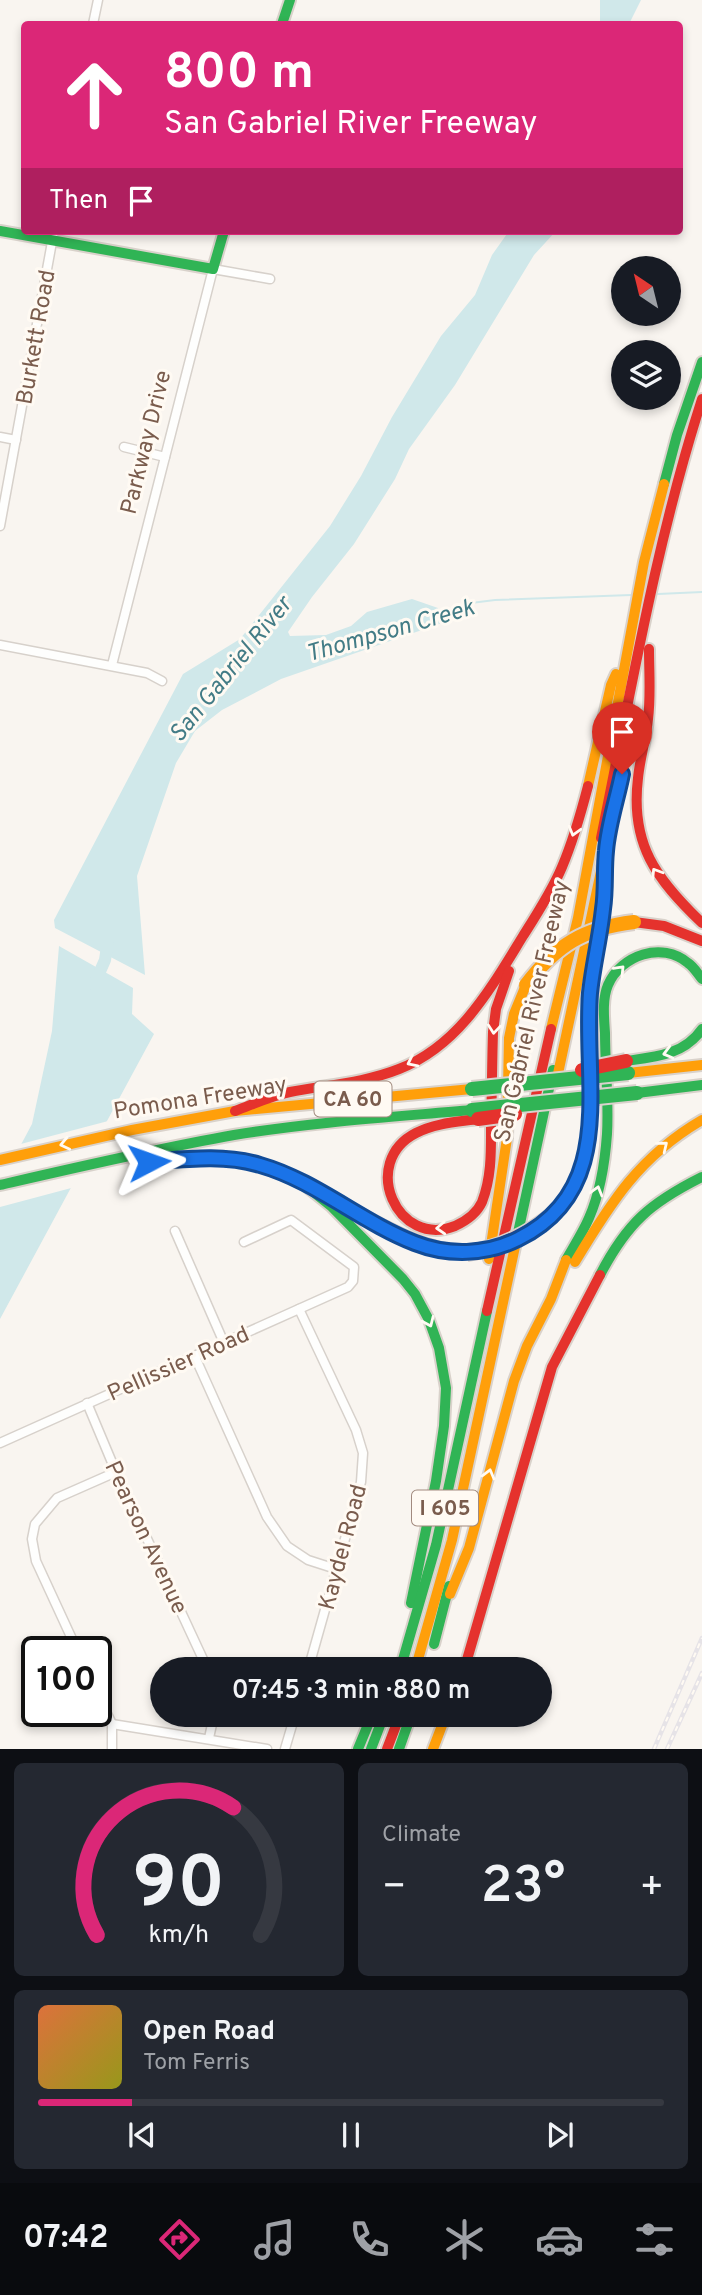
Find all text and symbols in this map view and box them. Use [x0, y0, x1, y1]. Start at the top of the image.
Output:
text: 800 m [164, 44, 314, 106]
icon: ahead [49, 49, 140, 140]
text: San Gabriel River Freeway [164, 105, 537, 145]
icon: arrive [122, 182, 160, 220]
text: Then [49, 185, 108, 218]
north arrow [611, 256, 681, 326]
map controls [611, 256, 681, 410]
street label: Burkett Road [11, 268, 64, 407]
button: layers [611, 340, 681, 410]
street label: Parkway Drive [116, 368, 179, 518]
water label: San Gabriel River [164, 590, 301, 749]
water label: Thompson Creek [303, 593, 479, 670]
pin [592, 702, 652, 774]
icon: arrive [603, 713, 641, 751]
one-way arrow [568, 825, 583, 837]
one-way arrow [652, 868, 665, 881]
street label: San Gabriel River Freeway [489, 878, 578, 1146]
one-way arrow [611, 965, 624, 978]
one-way arrow [487, 1024, 502, 1035]
one-way arrow [662, 1045, 674, 1059]
one-way arrow [407, 1054, 419, 1068]
street label: Pomona Freeway [112, 1071, 289, 1128]
road number: CA 60 [314, 1082, 392, 1116]
position arrow [112, 1125, 186, 1199]
one-way arrow [60, 1135, 72, 1150]
one-way arrow [656, 1141, 668, 1154]
one-way arrow [589, 1185, 604, 1197]
one-way arrow [435, 1221, 446, 1236]
one-way arrow [421, 1315, 435, 1327]
street label: Pellissier Road [103, 1321, 255, 1410]
street label: Pearson Avenue [97, 1457, 193, 1619]
one-way arrow [481, 1468, 495, 1480]
street label: Kaydel Road [314, 1482, 375, 1614]
road number: I 605 [412, 1490, 478, 1526]
speed limit sign: 100 [21, 1636, 112, 1727]
text: 07:45 · 3 min · 880 m [232, 1675, 470, 1708]
text: Climate [382, 1821, 461, 1850]
text: 90 [133, 1842, 225, 1934]
text: 23° [481, 1855, 565, 1921]
text: − [382, 1864, 407, 1913]
text: + [639, 1864, 664, 1913]
text: km/h [149, 1920, 209, 1952]
text: Open Road [143, 2016, 275, 2049]
text: Tom Ferris [143, 2049, 250, 2078]
icon: previous [123, 2116, 161, 2154]
icon: pause [332, 2116, 370, 2154]
icon: next [541, 2116, 579, 2154]
icon: directions [155, 2215, 204, 2264]
icon: music [250, 2215, 299, 2264]
icon: phone [345, 2215, 394, 2264]
icon: climate [440, 2215, 489, 2264]
icon: car [535, 2215, 584, 2264]
icon: filters [630, 2215, 679, 2264]
text: 07:42 [23, 2219, 109, 2259]

